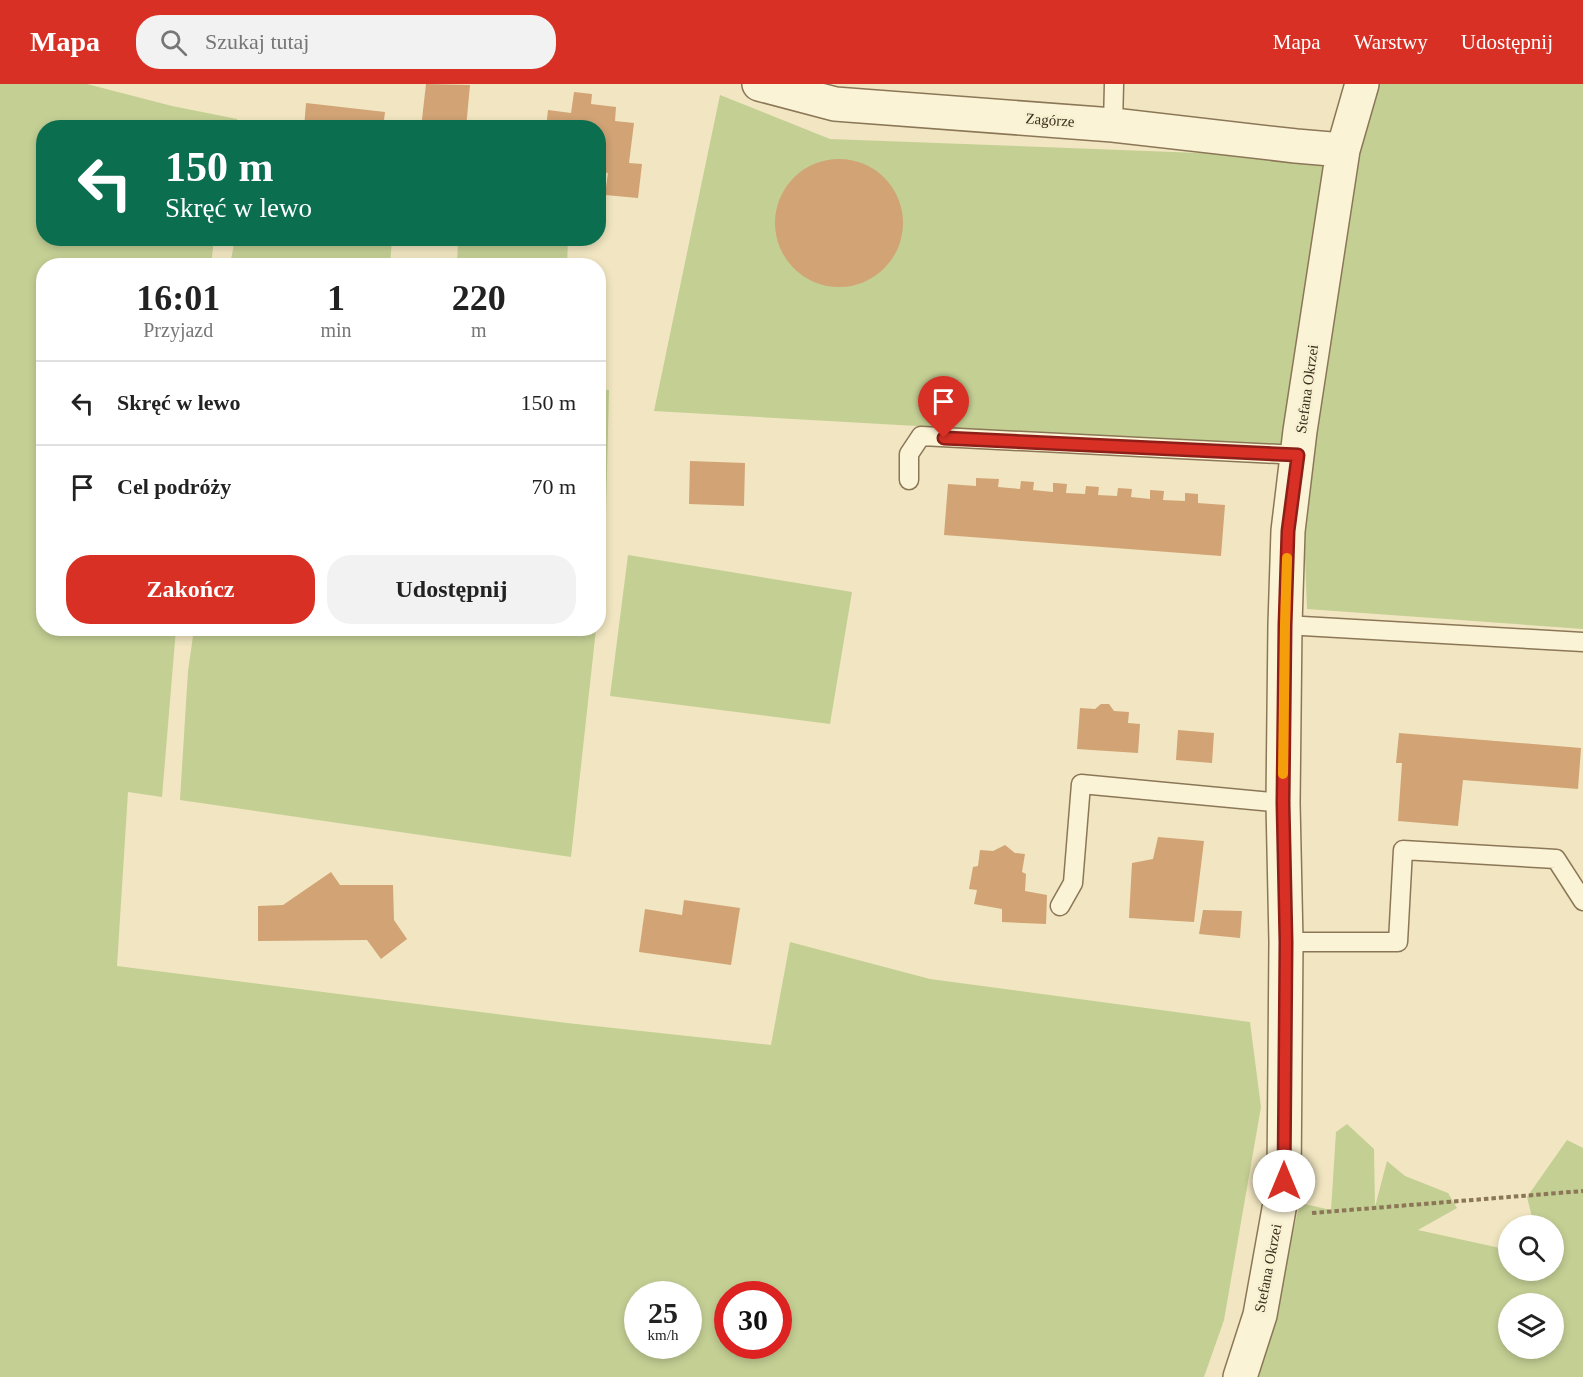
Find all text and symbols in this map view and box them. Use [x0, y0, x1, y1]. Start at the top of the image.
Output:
search box [136, 15, 556, 69]
text: Mapa [30, 26, 100, 57]
icon: search [157, 26, 190, 59]
text: Szukaj tutaj [205, 29, 309, 54]
text: Mapa [1273, 30, 1321, 54]
text: Warstwy [1354, 30, 1428, 54]
text: Udostępnij [1461, 30, 1553, 54]
street label: Zagórze [1025, 110, 1075, 130]
icon: left [66, 144, 144, 222]
text: 150 m [165, 144, 274, 190]
text: Skręć w lewo [165, 193, 312, 223]
text: 16:01 [136, 278, 220, 318]
text: 1 [327, 278, 345, 318]
text: 220 [452, 278, 506, 318]
text: Przyjazd [143, 319, 213, 341]
text: min [320, 319, 352, 341]
text: m [471, 319, 487, 341]
street label: Stefana Okrzei [1293, 344, 1321, 434]
pin [918, 376, 969, 438]
icon: arrive [927, 385, 960, 418]
icon: left [66, 387, 99, 420]
text: Skręć w lewo [117, 390, 240, 415]
text: 150 m [520, 390, 576, 415]
icon: arrive [66, 471, 99, 504]
text: Cel podróży [117, 474, 231, 499]
text: 70 m [531, 474, 576, 499]
button: Zakończ [66, 555, 315, 624]
button: Udostępnij [327, 555, 576, 624]
position arrow [1252, 1149, 1316, 1213]
map controls [1498, 1215, 1564, 1359]
button: search [1498, 1215, 1564, 1281]
street label: Stefana Okrzei [1252, 1223, 1284, 1313]
speed limit sign: 30 [714, 1281, 792, 1359]
button: layers [1498, 1293, 1564, 1359]
text: 25 [648, 1296, 678, 1329]
text: km/h [648, 1327, 678, 1343]

